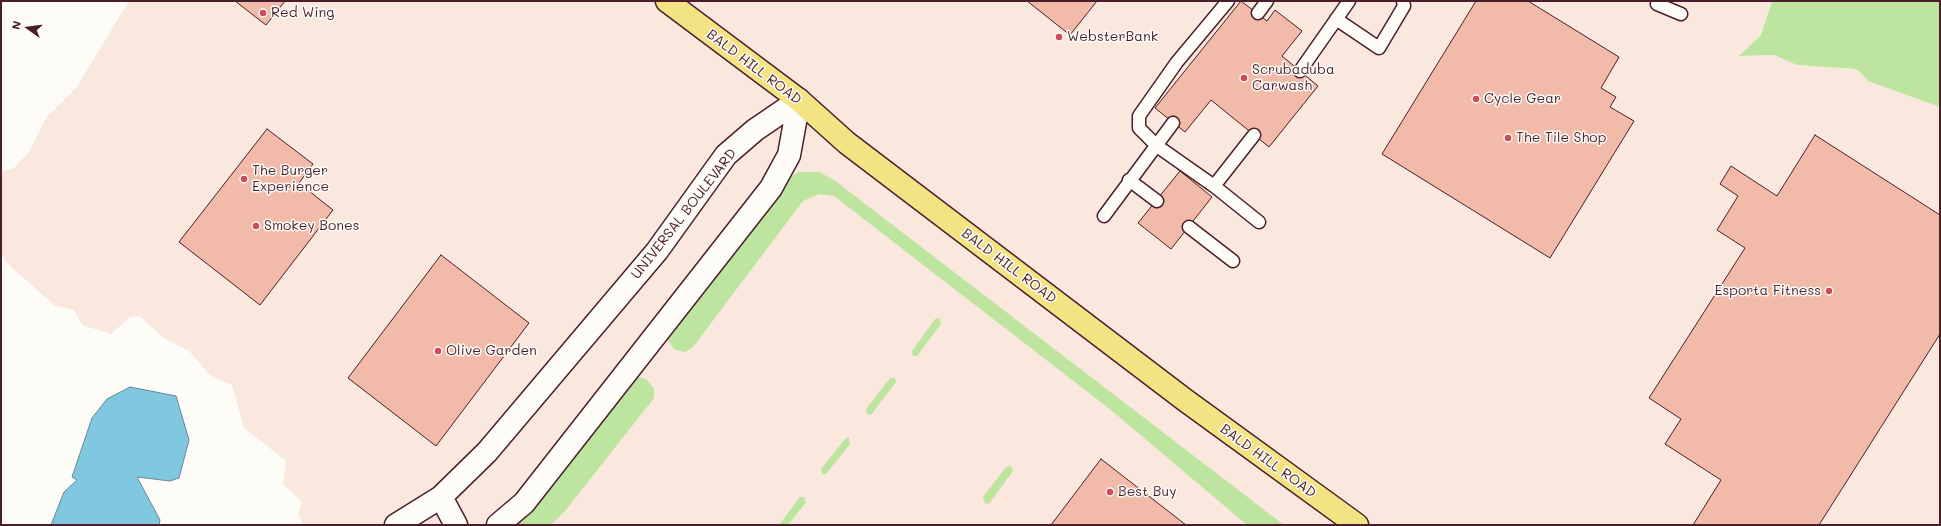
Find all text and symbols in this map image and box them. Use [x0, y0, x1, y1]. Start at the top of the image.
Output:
place label: Red Wing [271, 5, 334, 21]
north arrow [8, 8, 48, 48]
marker: Red Wing [258, 8, 268, 18]
text: N [8, 19, 24, 31]
street label: BALD HILL ROAD [703, 26, 805, 108]
place label: WebsterBank [1067, 29, 1158, 45]
marker: WebsterBank [1054, 32, 1064, 42]
place label: Scrubaduba Carwash [1252, 62, 1335, 94]
marker: Scrubaduba Carwash [1239, 73, 1249, 83]
place label: Cycle Gear [1484, 91, 1561, 107]
marker: Cycle Gear [1471, 94, 1481, 104]
place label: The Tile Shop [1516, 130, 1606, 146]
marker: The Tile Shop [1503, 133, 1513, 143]
street label: UNIVERSAL BOULEVARD [628, 145, 740, 283]
place label: The Burger Experience [252, 163, 329, 196]
marker: The Burger Experience [239, 174, 249, 184]
place label: Smokey Bones [264, 218, 359, 234]
marker: Smokey Bones [251, 221, 261, 231]
street label: BALD HILL ROAD [958, 225, 1060, 307]
place label: Esporta Fitness [1715, 283, 1821, 299]
marker: Esporta Fitness [1824, 286, 1834, 296]
place label: Olive Garden [446, 343, 537, 359]
marker: Olive Garden [433, 346, 443, 356]
street label: BALD HILL ROAD [1217, 421, 1319, 501]
place label: Best Buy [1118, 484, 1176, 500]
marker: Best Buy [1105, 487, 1115, 497]

